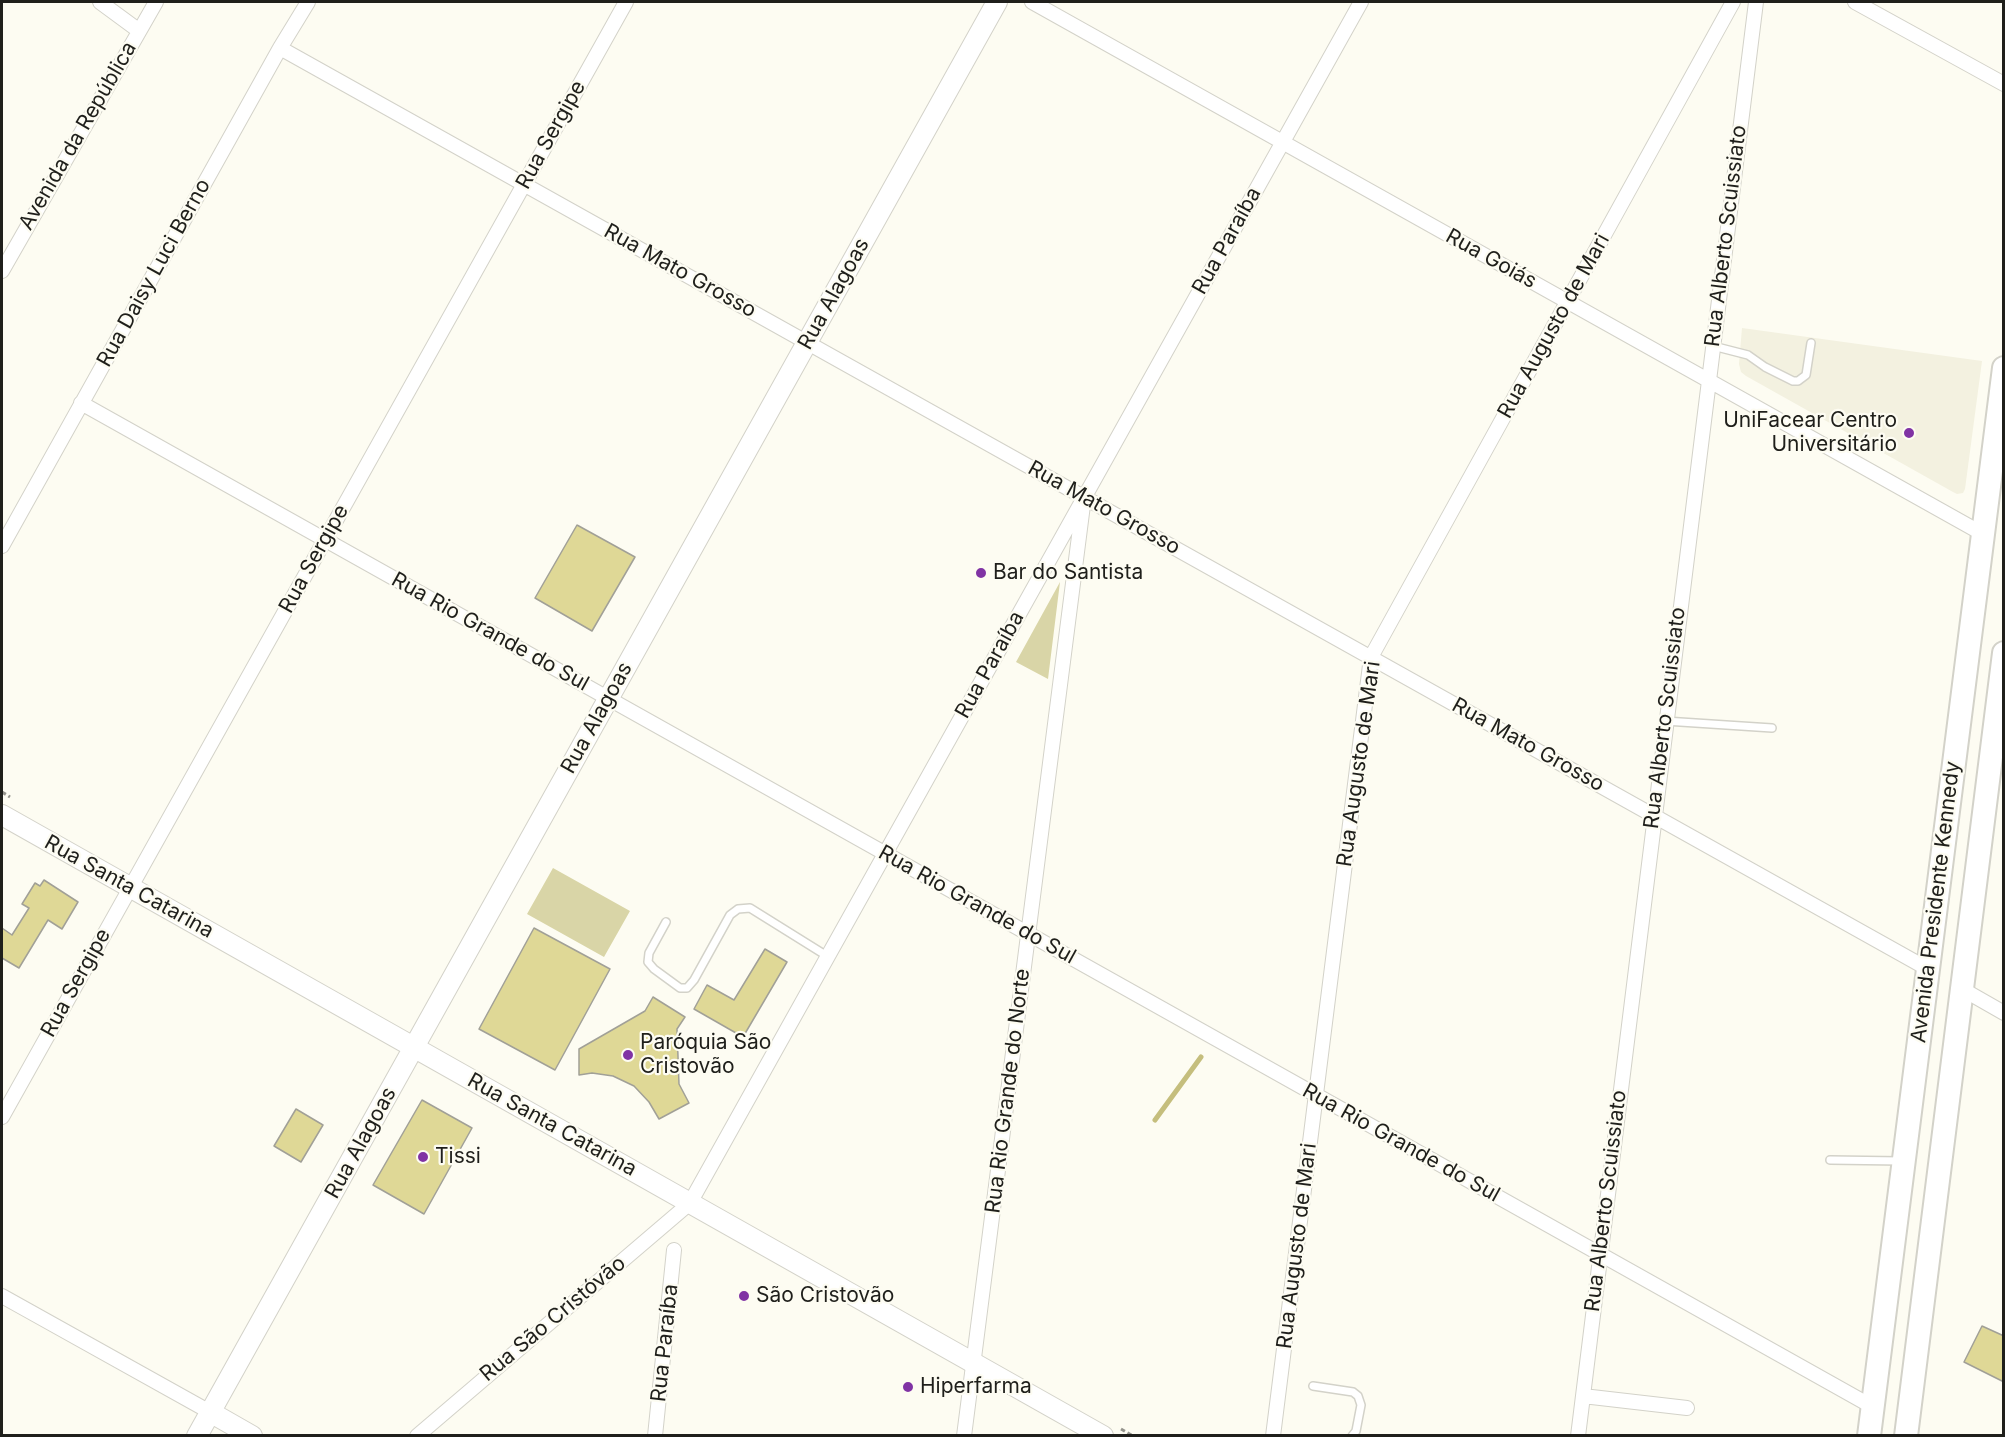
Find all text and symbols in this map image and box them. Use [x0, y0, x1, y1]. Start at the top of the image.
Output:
street label: Avenida da República [14, 37, 142, 235]
street label: Rua Sergipe [511, 76, 591, 194]
street label: Rua Alberto Scuissiato [1700, 124, 1752, 348]
street label: Rua Daisy Luci Berno [92, 175, 216, 371]
street label: Rua Paraíba [1187, 183, 1267, 299]
street label: Rua Mato Grosso [599, 219, 761, 323]
street label: Rua Goiás [1441, 224, 1541, 294]
street label: Rua Augusto de Mari [1493, 229, 1615, 423]
street label: Rua Alagoas [793, 234, 875, 354]
place label: UniFacear Centro Universitário [1723, 408, 1897, 458]
marker: UniFacear Centro Universitário [1902, 426, 1916, 440]
street label: Rua Mato Grosso [1023, 456, 1185, 560]
street label: Rua Sergipe [274, 500, 354, 618]
place label: Bar do Santista [993, 560, 1143, 586]
marker: Bar do Santista [974, 566, 988, 580]
street label: Rua Rio Grande do Sul [387, 567, 593, 697]
street label: Rua Alberto Scuissiato [1639, 606, 1691, 830]
street label: Rua Paraíba [950, 607, 1030, 723]
street label: Rua Alagoas [556, 658, 638, 778]
street label: Rua Augusto de Mari [1332, 660, 1386, 868]
street label: Rua Mato Grosso [1447, 693, 1609, 797]
street label: Avenida Presidente Kennedy [1906, 760, 1966, 1044]
street label: Rua Santa Catarina [40, 830, 218, 944]
street label: Rua Rio Grande do Sul [874, 840, 1080, 970]
street label: Rua Sergipe [36, 924, 116, 1042]
street label: Rua Rio Grande do Norte [980, 967, 1036, 1215]
place label: Paróquia São Cristovão [640, 1030, 771, 1080]
marker: Paróquia São Cristovão [621, 1048, 635, 1062]
street label: Rua Santa Catarina [463, 1068, 641, 1182]
street label: Rua Rio Grande do Sul [1298, 1078, 1504, 1208]
street label: Rua Alagoas [320, 1083, 402, 1203]
street label: Rua Alberto Scuissiato [1580, 1089, 1632, 1313]
street label: Rua Augusto de Mari [1272, 1142, 1322, 1350]
place label: Tissi [435, 1144, 481, 1170]
marker: Tissi [416, 1150, 430, 1164]
street label: Rua São Cristóvão [475, 1251, 631, 1387]
street label: Rua Paraíba [646, 1283, 684, 1403]
place label: São Cristovão [756, 1283, 894, 1309]
marker: São Cristovão [737, 1289, 751, 1303]
place label: Hiperfarma [920, 1374, 1032, 1400]
marker: Hiperfarma [901, 1380, 915, 1394]

